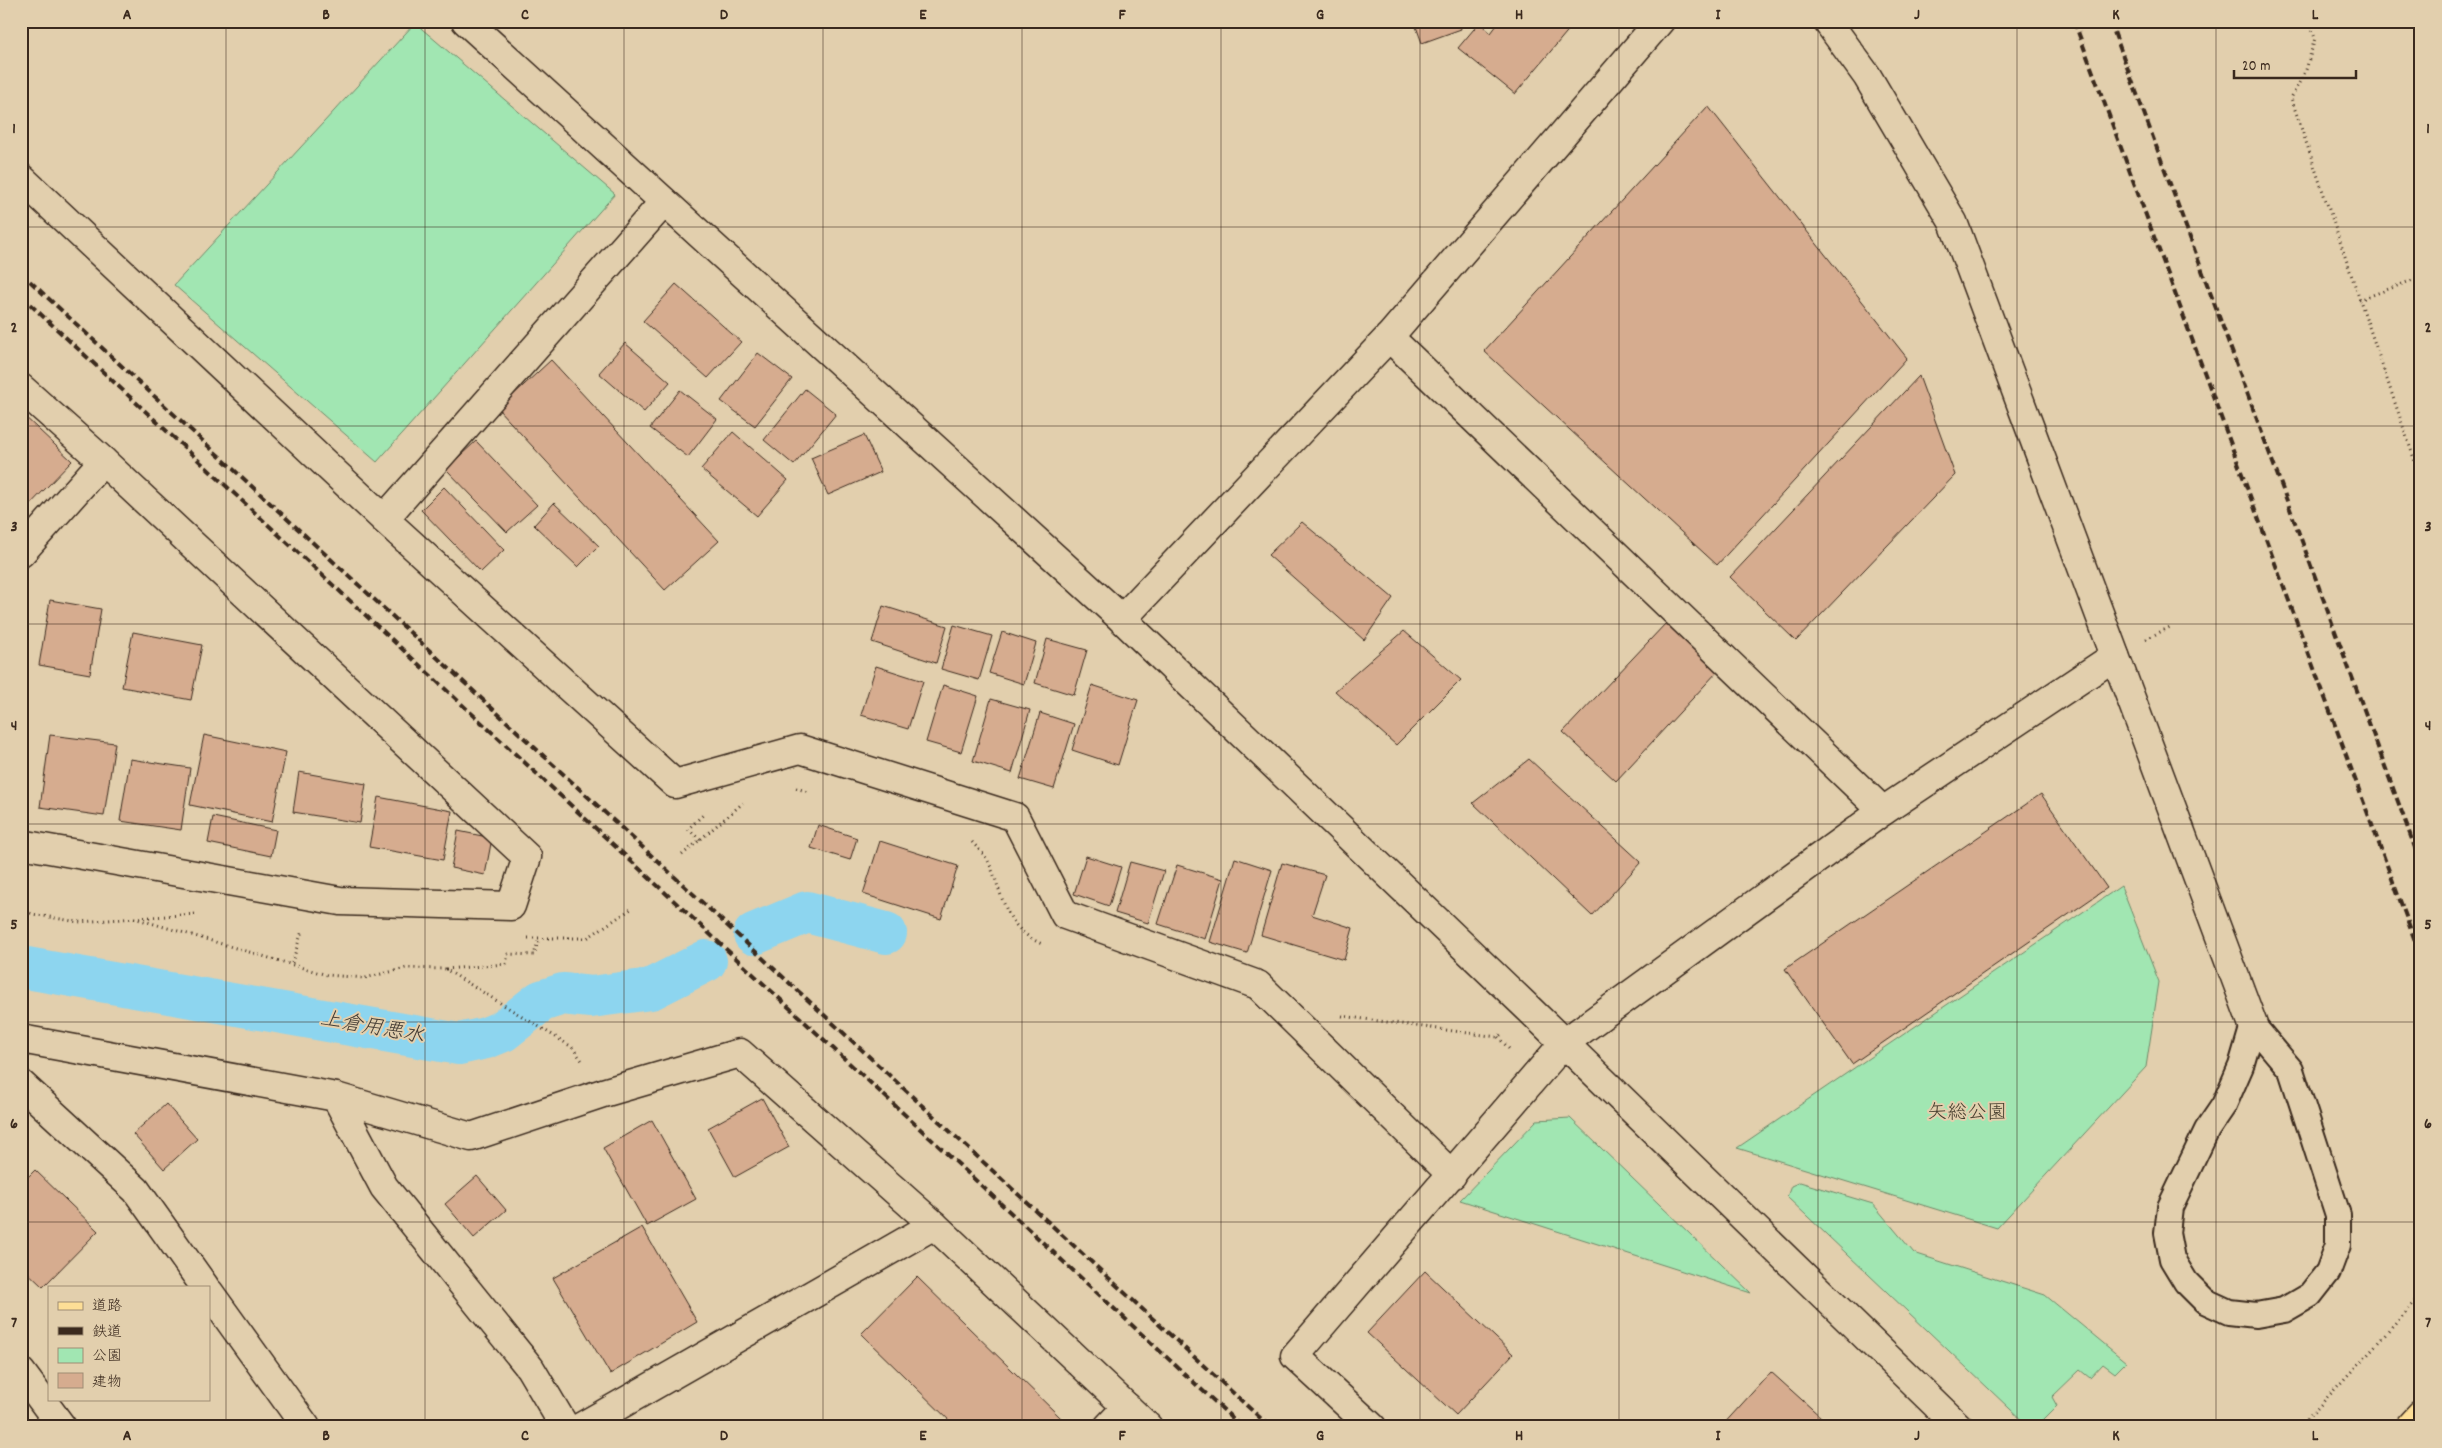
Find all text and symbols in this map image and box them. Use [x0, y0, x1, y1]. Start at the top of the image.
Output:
text: A [123, 4, 132, 27]
text: B [322, 4, 330, 27]
text: C [521, 4, 529, 27]
text: D [720, 4, 729, 27]
text: E [919, 4, 927, 27]
text: F [1118, 4, 1126, 27]
text: G [1316, 4, 1324, 27]
text: H [1515, 4, 1523, 27]
text: I [1716, 4, 1722, 27]
text: J [1914, 4, 1920, 27]
text: K [2112, 4, 2120, 27]
text: L [2312, 4, 2319, 27]
scale bar [2234, 48, 2357, 80]
text: 20 m [2242, 56, 2270, 78]
text: 1 [12, 118, 16, 141]
text: 1 [2426, 118, 2430, 141]
text: 2 [11, 317, 18, 340]
text: 2 [2425, 317, 2432, 340]
text: 3 [10, 516, 18, 539]
text: 3 [2424, 516, 2432, 539]
text: 4 [11, 715, 17, 738]
text: 4 [2425, 715, 2431, 738]
text: 5 [10, 914, 18, 937]
text: 5 [2424, 914, 2432, 937]
water label: 上倉用悪水 [318, 1005, 426, 1053]
park label: 矢総公園 [1927, 1100, 2007, 1128]
text: 6 [10, 1113, 18, 1136]
text: 6 [2424, 1113, 2432, 1136]
legend [48, 1286, 210, 1400]
text: 道路 [92, 1296, 122, 1318]
text: 7 [11, 1312, 17, 1335]
text: 7 [2425, 1312, 2431, 1335]
text: 鉄道 [92, 1322, 122, 1344]
text: 公園 [92, 1346, 122, 1368]
text: 建物 [92, 1372, 122, 1394]
text: A [123, 1425, 132, 1448]
text: B [322, 1425, 330, 1448]
text: C [521, 1425, 529, 1448]
text: D [720, 1425, 729, 1448]
text: E [919, 1425, 927, 1448]
text: F [1118, 1425, 1126, 1448]
text: G [1316, 1425, 1324, 1448]
text: H [1515, 1425, 1523, 1448]
text: I [1716, 1425, 1722, 1448]
text: J [1914, 1425, 1920, 1448]
text: K [2112, 1425, 2120, 1448]
text: L [2312, 1425, 2319, 1448]

